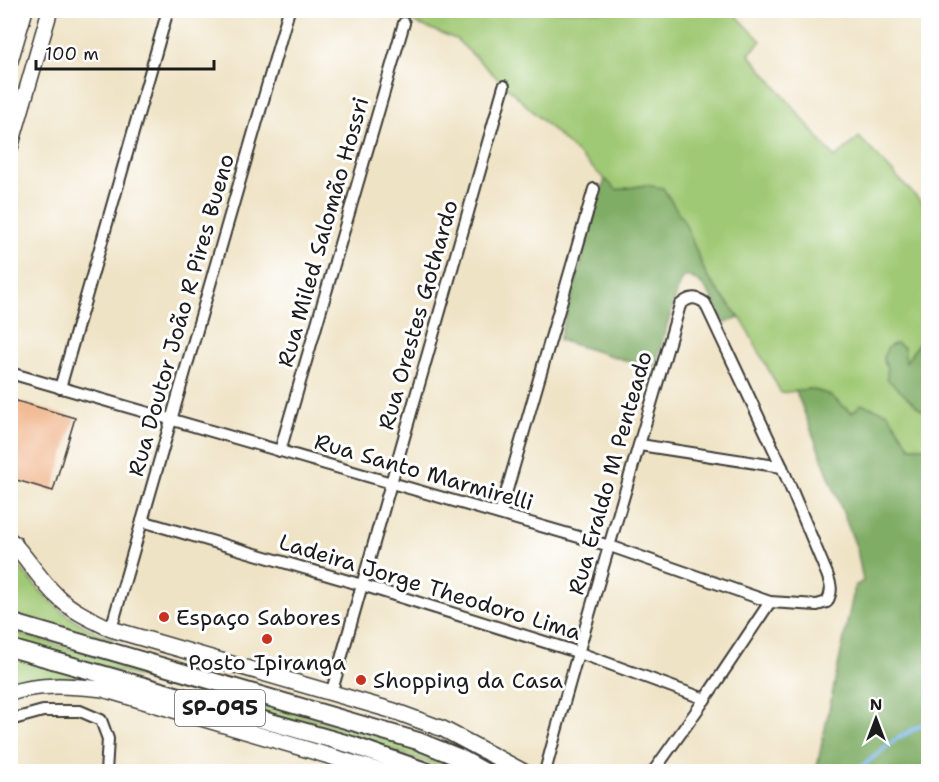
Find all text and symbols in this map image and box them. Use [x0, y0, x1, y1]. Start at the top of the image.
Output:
scale bar [36, 33, 214, 71]
text: 100 m [45, 42, 99, 66]
street label: Rua Miled Salomão Hossri [271, 94, 375, 370]
street label: Rua Doutor João R Pires Bueno [121, 150, 241, 480]
street label: Rua Orestes Gothardo [371, 197, 465, 433]
street label: Rua Eraldo M Penteado [561, 348, 659, 598]
street label: Rua Santo Marmirelli [311, 427, 537, 517]
street label: Ladeira Jorge Theodoro Lima [275, 527, 585, 647]
place label: Espaço Sabores [176, 603, 341, 632]
marker: Espaço Sabores [157, 610, 171, 624]
marker: Posto Ipiranga [260, 632, 274, 646]
place label: Posto Ipiranga [188, 648, 346, 677]
place label: Shopping da Casa [373, 666, 563, 695]
marker: Shopping da Casa [354, 673, 368, 687]
north arrow [846, 689, 906, 749]
road number: SP-095 [175, 690, 265, 726]
text: N [870, 694, 882, 715]

